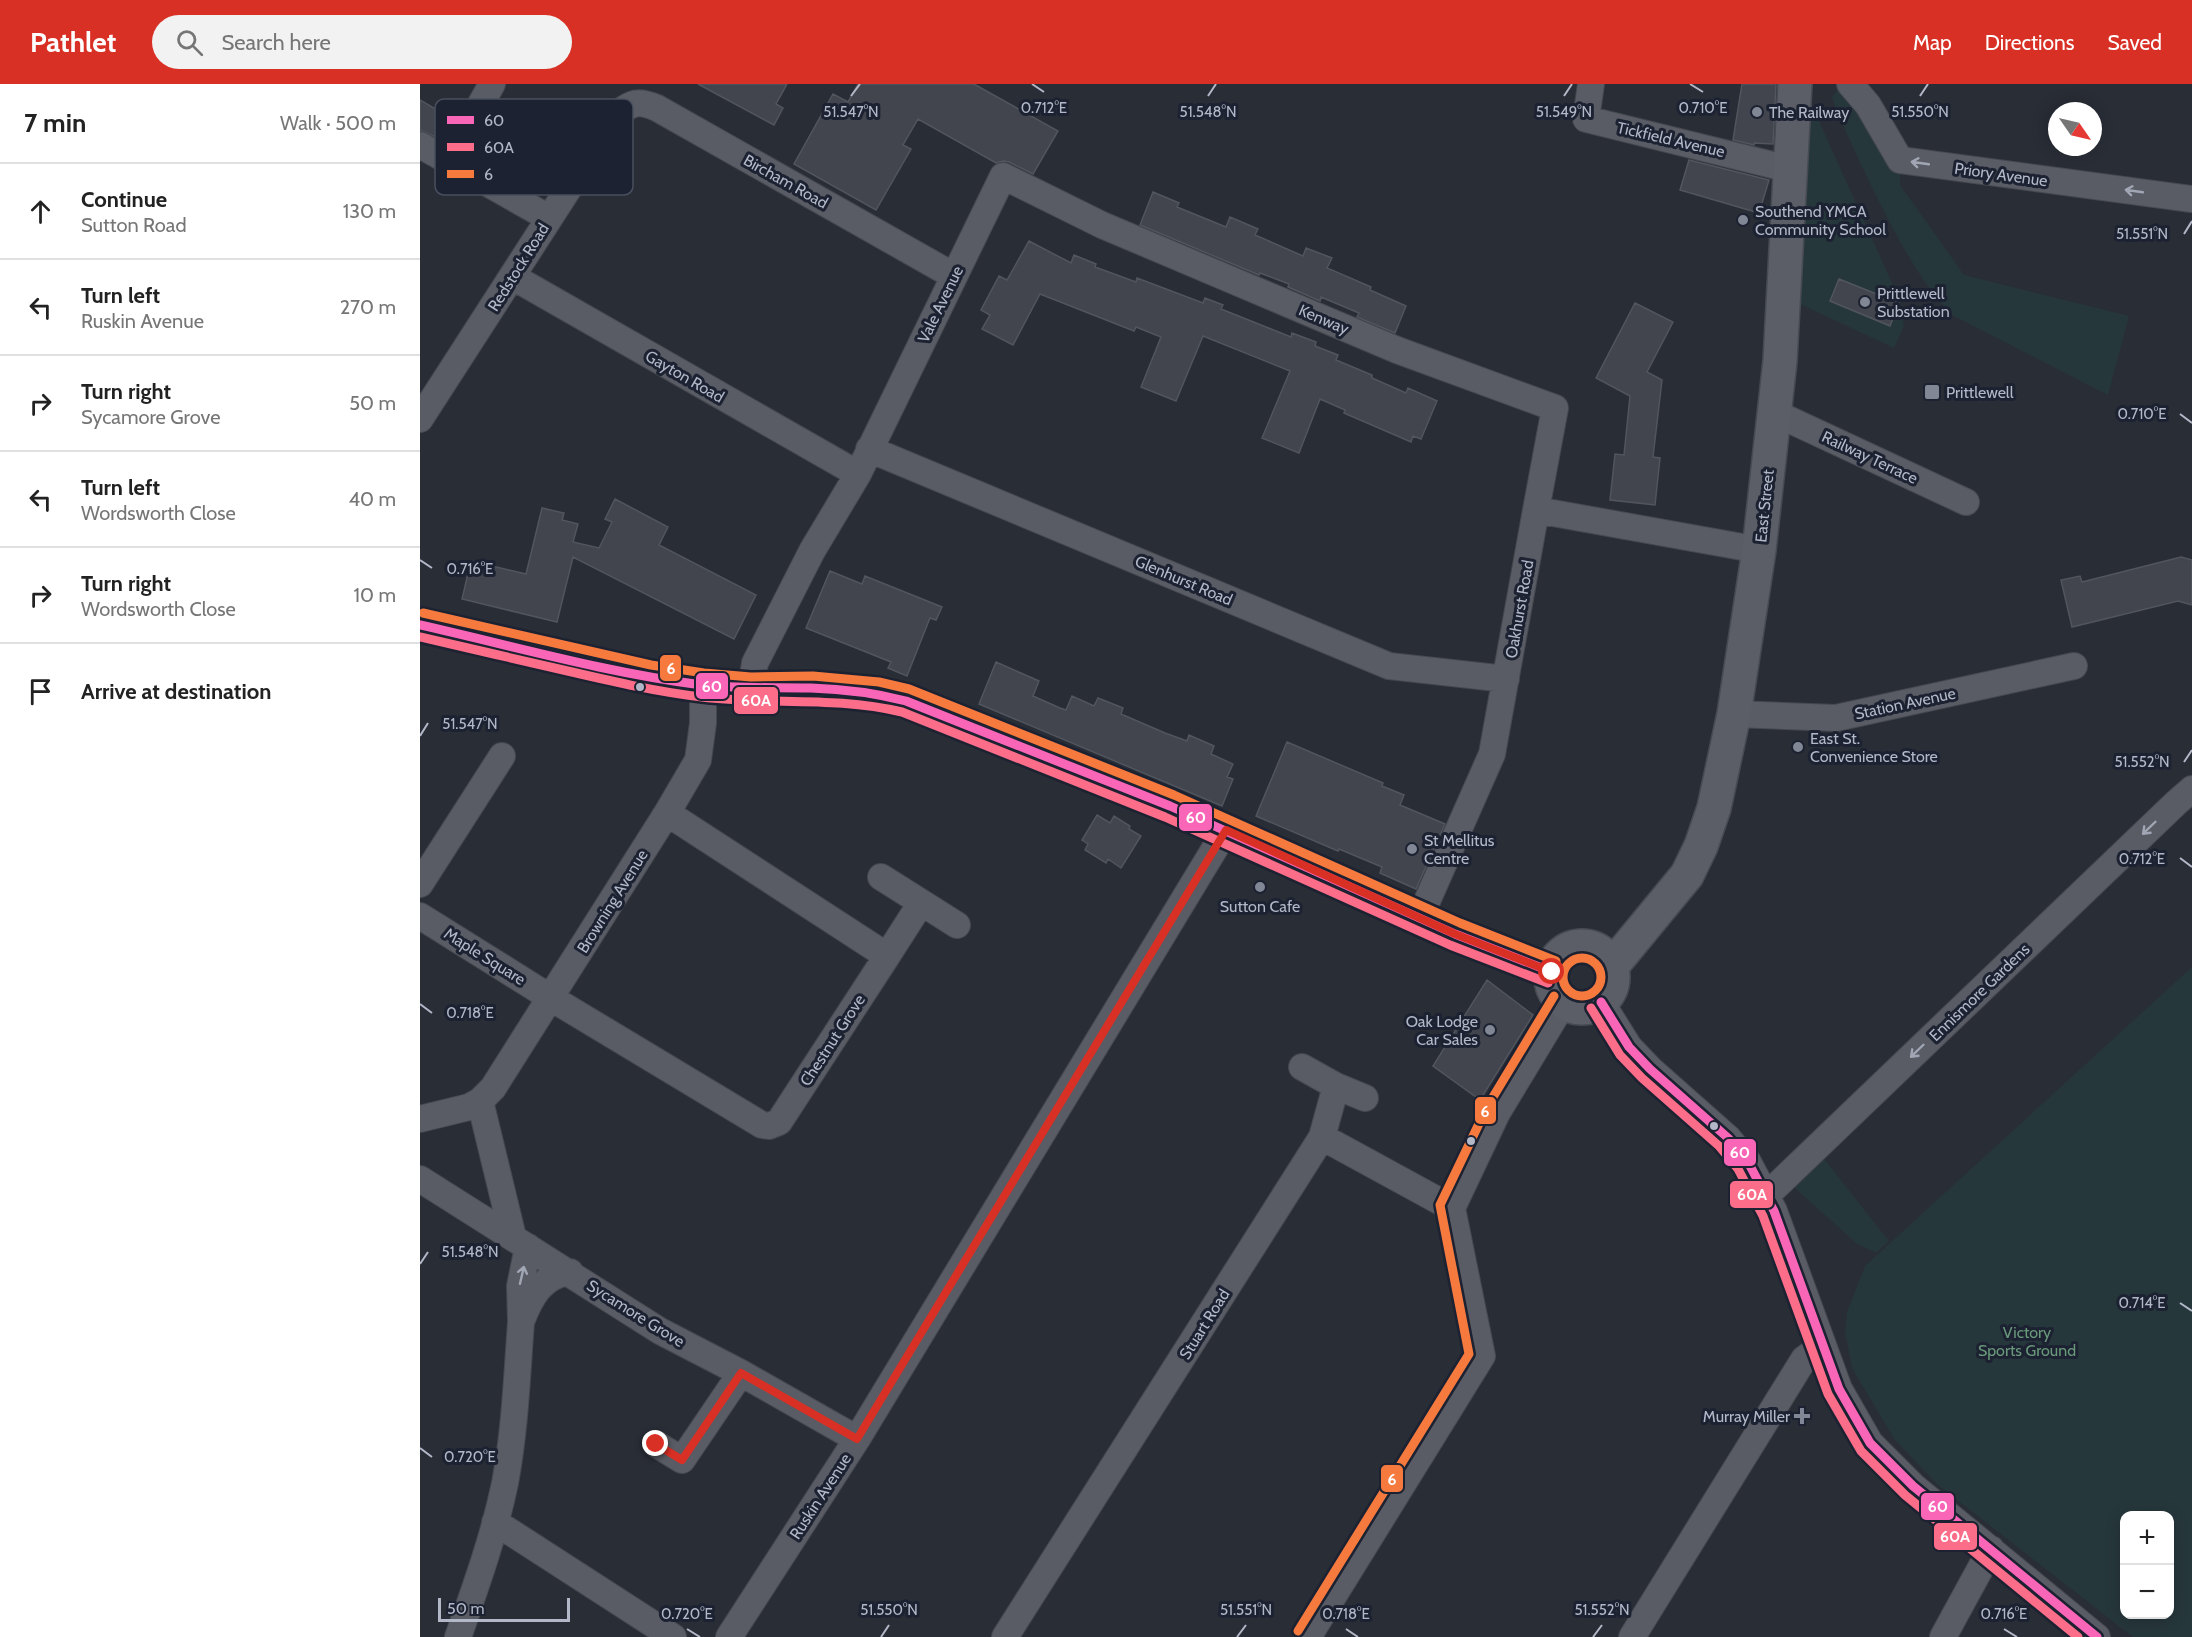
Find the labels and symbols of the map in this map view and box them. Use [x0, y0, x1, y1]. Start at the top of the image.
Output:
legend [435, 99, 633, 195]
text: 0.712°E [1021, 99, 1067, 117]
text: 0.710°E [1679, 99, 1727, 117]
north arrow [2048, 102, 2102, 156]
text: 51.547°N [823, 103, 879, 121]
text: 51.548°N [1180, 103, 1236, 121]
text: 51.549°N [1536, 103, 1592, 121]
place label: The Railway [1769, 103, 1849, 122]
text: 51.550°N [1891, 103, 1949, 121]
marker: The Railway [1750, 105, 1764, 119]
text: 60 [484, 111, 504, 130]
street label: Tickfield Avenue [1615, 118, 1727, 161]
text: 60A [484, 138, 514, 157]
street label: Bircham Road [740, 150, 831, 212]
one-way arrow [1911, 157, 1930, 168]
street label: Priory Avenue [1953, 159, 2049, 190]
text: 6 [484, 165, 493, 184]
one-way arrow [2125, 186, 2144, 197]
place label: Southend YMCA Community School [1755, 202, 1886, 239]
marker: Southend YMCA Community School [1736, 213, 1750, 227]
street label: Redstock Road [484, 220, 553, 315]
text: 51.551°N [2116, 225, 2168, 243]
street label: Vale Avenue [914, 263, 967, 346]
place label: Prittlewell Substation [1877, 284, 1950, 321]
marker: Prittlewell Substation [1858, 295, 1872, 309]
street label: Kenway [1296, 300, 1352, 338]
street label: Gayton Road [642, 346, 727, 407]
marker: Prittlewell [1923, 383, 1941, 401]
place label: Prittlewell [1946, 383, 2014, 402]
text: 0.710°E [2118, 405, 2166, 423]
street label: Railway Terrace [1819, 427, 1921, 488]
street label: East Street [1751, 468, 1778, 543]
street label: Glenhurst Road [1132, 551, 1235, 610]
street label: Oakhurst Road [1502, 558, 1537, 660]
text: 0.716°E [447, 560, 493, 578]
line badge: 6 [659, 654, 682, 682]
text: 6 [667, 659, 676, 678]
line badge: 60 [695, 672, 729, 700]
text: 60 [702, 677, 722, 696]
unlabelled marker [634, 681, 646, 693]
street label: Station Avenue [1853, 684, 1957, 723]
line badge: 60A [733, 686, 779, 715]
text: 60A [741, 691, 771, 710]
text: 51.547°N [442, 715, 498, 733]
place label: East St. Convenience Store [1810, 729, 1938, 766]
marker: East St. Convenience Store [1791, 740, 1805, 754]
text: 51.552°N [2114, 753, 2170, 771]
line badge: 60 [1178, 803, 1213, 832]
text: 60 [1186, 808, 1206, 827]
one-way arrow [2141, 821, 2156, 836]
place label: St Mellitus Centre [1424, 831, 1495, 868]
marker: St Mellitus Centre [1405, 842, 1419, 856]
street label: Browning Avenue [573, 846, 652, 956]
text: 0.712°E [2119, 850, 2165, 868]
marker: Sutton Cafe [1253, 880, 1267, 894]
place label: Sutton Cafe [1220, 897, 1300, 916]
street label: Maple Square [441, 924, 529, 989]
street label: Ennismore Gardens [1925, 939, 2034, 1045]
route start [1538, 958, 1564, 984]
street label: Chestnut Grove [796, 991, 869, 1090]
text: 0.718°E [446, 1004, 494, 1022]
place label: Oak Lodge Car Sales [1406, 1012, 1478, 1049]
marker: Oak Lodge Car Sales [1483, 1023, 1497, 1037]
one-way arrow [1910, 1044, 1925, 1058]
line badge: 6 [1474, 1096, 1497, 1125]
text: 6 [1481, 1102, 1490, 1121]
unlabelled marker [1708, 1120, 1720, 1132]
unlabelled marker [1465, 1135, 1477, 1147]
line badge: 60 [1723, 1138, 1757, 1167]
text: 60 [1730, 1143, 1750, 1162]
line badge: 60A [1729, 1180, 1774, 1209]
text: 60A [1737, 1185, 1767, 1204]
text: 51.548°N [442, 1243, 498, 1261]
one-way arrow [517, 1266, 528, 1286]
street label: Sycamore Grove [583, 1276, 688, 1351]
street label: Stuart Road [1175, 1286, 1233, 1363]
text: 0.714°E [2119, 1294, 2165, 1312]
park label: Victory Sports Ground [1978, 1323, 2076, 1360]
place label: Murray Miller [1703, 1407, 1791, 1426]
marker: Murray Miller [1795, 1409, 1809, 1423]
route end [642, 1430, 668, 1456]
text: 0.720°E [444, 1448, 496, 1466]
street label: Ruskin Avenue [786, 1450, 855, 1543]
line badge: 6 [1380, 1464, 1404, 1493]
text: 6 [1388, 1470, 1397, 1489]
line badge: 60 [1920, 1492, 1955, 1521]
text: 60 [1928, 1497, 1948, 1516]
line badge: 60A [1933, 1522, 1978, 1551]
text: 60A [1940, 1527, 1970, 1546]
scale bar [438, 1595, 570, 1622]
text: 51.550°N [860, 1601, 918, 1619]
text: 51.551°N [1220, 1601, 1272, 1619]
text: 51.552°N [1574, 1601, 1630, 1619]
text: 0.720°E [661, 1605, 713, 1623]
text: 0.718°E [1322, 1605, 1370, 1623]
text: 0.716°E [1981, 1605, 2027, 1623]

